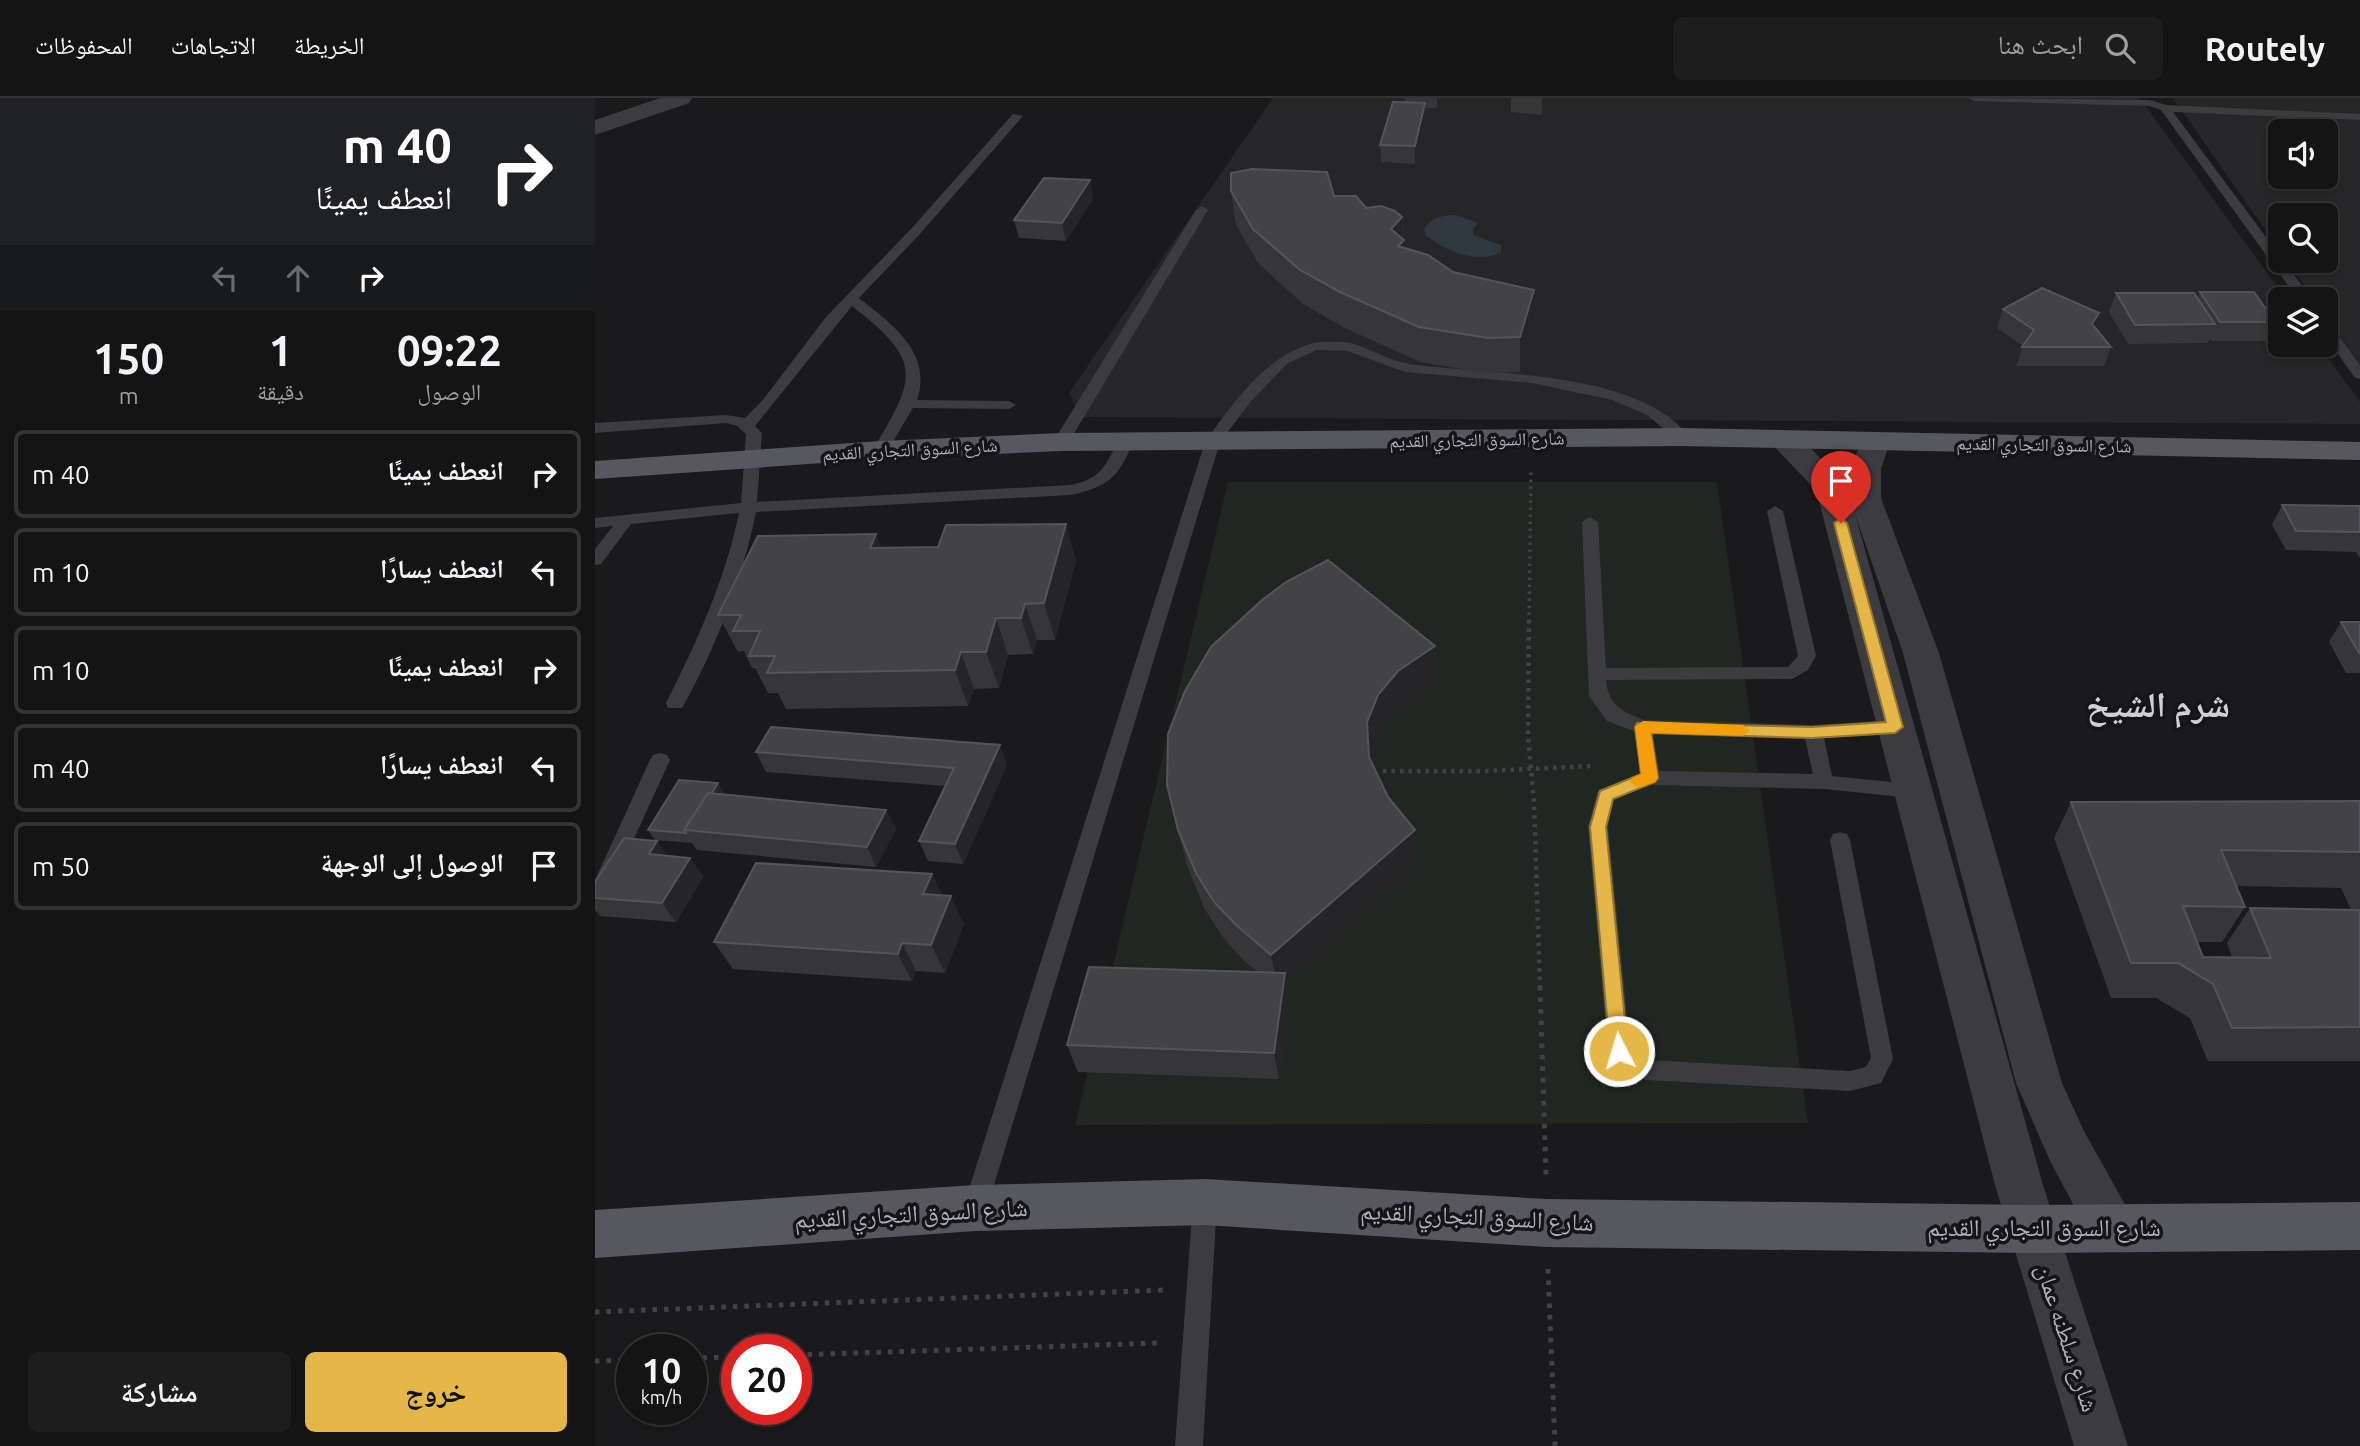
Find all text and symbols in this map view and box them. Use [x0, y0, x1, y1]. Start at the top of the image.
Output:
search box [1673, 17, 2163, 80]
icon: search [2101, 29, 2139, 67]
text: ابحث هنا [1998, 30, 2083, 59]
text: Routely [2205, 30, 2325, 67]
text: المحفوظات [35, 32, 133, 59]
text: الاتجاهات [171, 32, 256, 59]
text: الخريطة [294, 32, 365, 59]
text: 40 m [343, 117, 452, 172]
map controls [2268, 119, 2338, 357]
button: sound [2268, 119, 2338, 189]
icon: right [476, 126, 567, 217]
text: انعطف يمينًا [316, 179, 452, 215]
button: search [2268, 203, 2338, 273]
icon: left [206, 259, 244, 297]
icon: ahead [279, 259, 317, 297]
icon: right [352, 259, 390, 297]
button: layers [2268, 287, 2338, 357]
text: 1 [269, 327, 292, 374]
text: 09:22 [397, 327, 502, 374]
text: 150 [93, 335, 164, 382]
text: دقيقة [257, 379, 304, 404]
text: الوصول [418, 379, 481, 404]
text: m [119, 383, 138, 408]
street label: شارع السوق التجاري القديم [1389, 427, 1565, 456]
street label: شارع السوق التجاري القديم [1956, 432, 2132, 461]
street label: شارع السوق التجاري القديم [822, 434, 998, 469]
pin [1811, 451, 1871, 523]
icon: right [525, 455, 563, 493]
text: انعطف يمينًا [388, 456, 504, 485]
text: 40 m [32, 460, 90, 489]
icon: arrive [1822, 462, 1860, 500]
icon: left [525, 553, 563, 591]
text: انعطف يسارًا [380, 554, 504, 583]
text: 10 m [32, 558, 90, 587]
icon: right [525, 651, 563, 689]
text: انعطف يمينًا [388, 652, 504, 681]
text: 10 m [32, 656, 90, 685]
district label: شرم الشيخ [2086, 684, 2230, 729]
icon: left [525, 749, 563, 787]
text: انعطف يسارًا [380, 750, 504, 779]
text: 40 m [32, 754, 90, 783]
icon: arrive [525, 847, 563, 885]
text: الوصول إلى الوجهة [321, 848, 504, 877]
text: 50 m [32, 852, 90, 881]
position arrow [1582, 1014, 1656, 1088]
street label: شارع السوق التجاري القديم [794, 1194, 1029, 1239]
street label: شارع السوق التجاري القديم [1359, 1197, 1594, 1242]
street label: شارع السوق التجاري القديم [1927, 1214, 2161, 1247]
street label: شارع سلطنه عمان [2029, 1261, 2104, 1416]
speed limit sign: 20 [721, 1334, 812, 1425]
text: 10 [642, 1350, 681, 1390]
button: مشاركة [28, 1352, 291, 1432]
button: خروج [305, 1352, 567, 1432]
text: km/h [641, 1387, 682, 1407]

